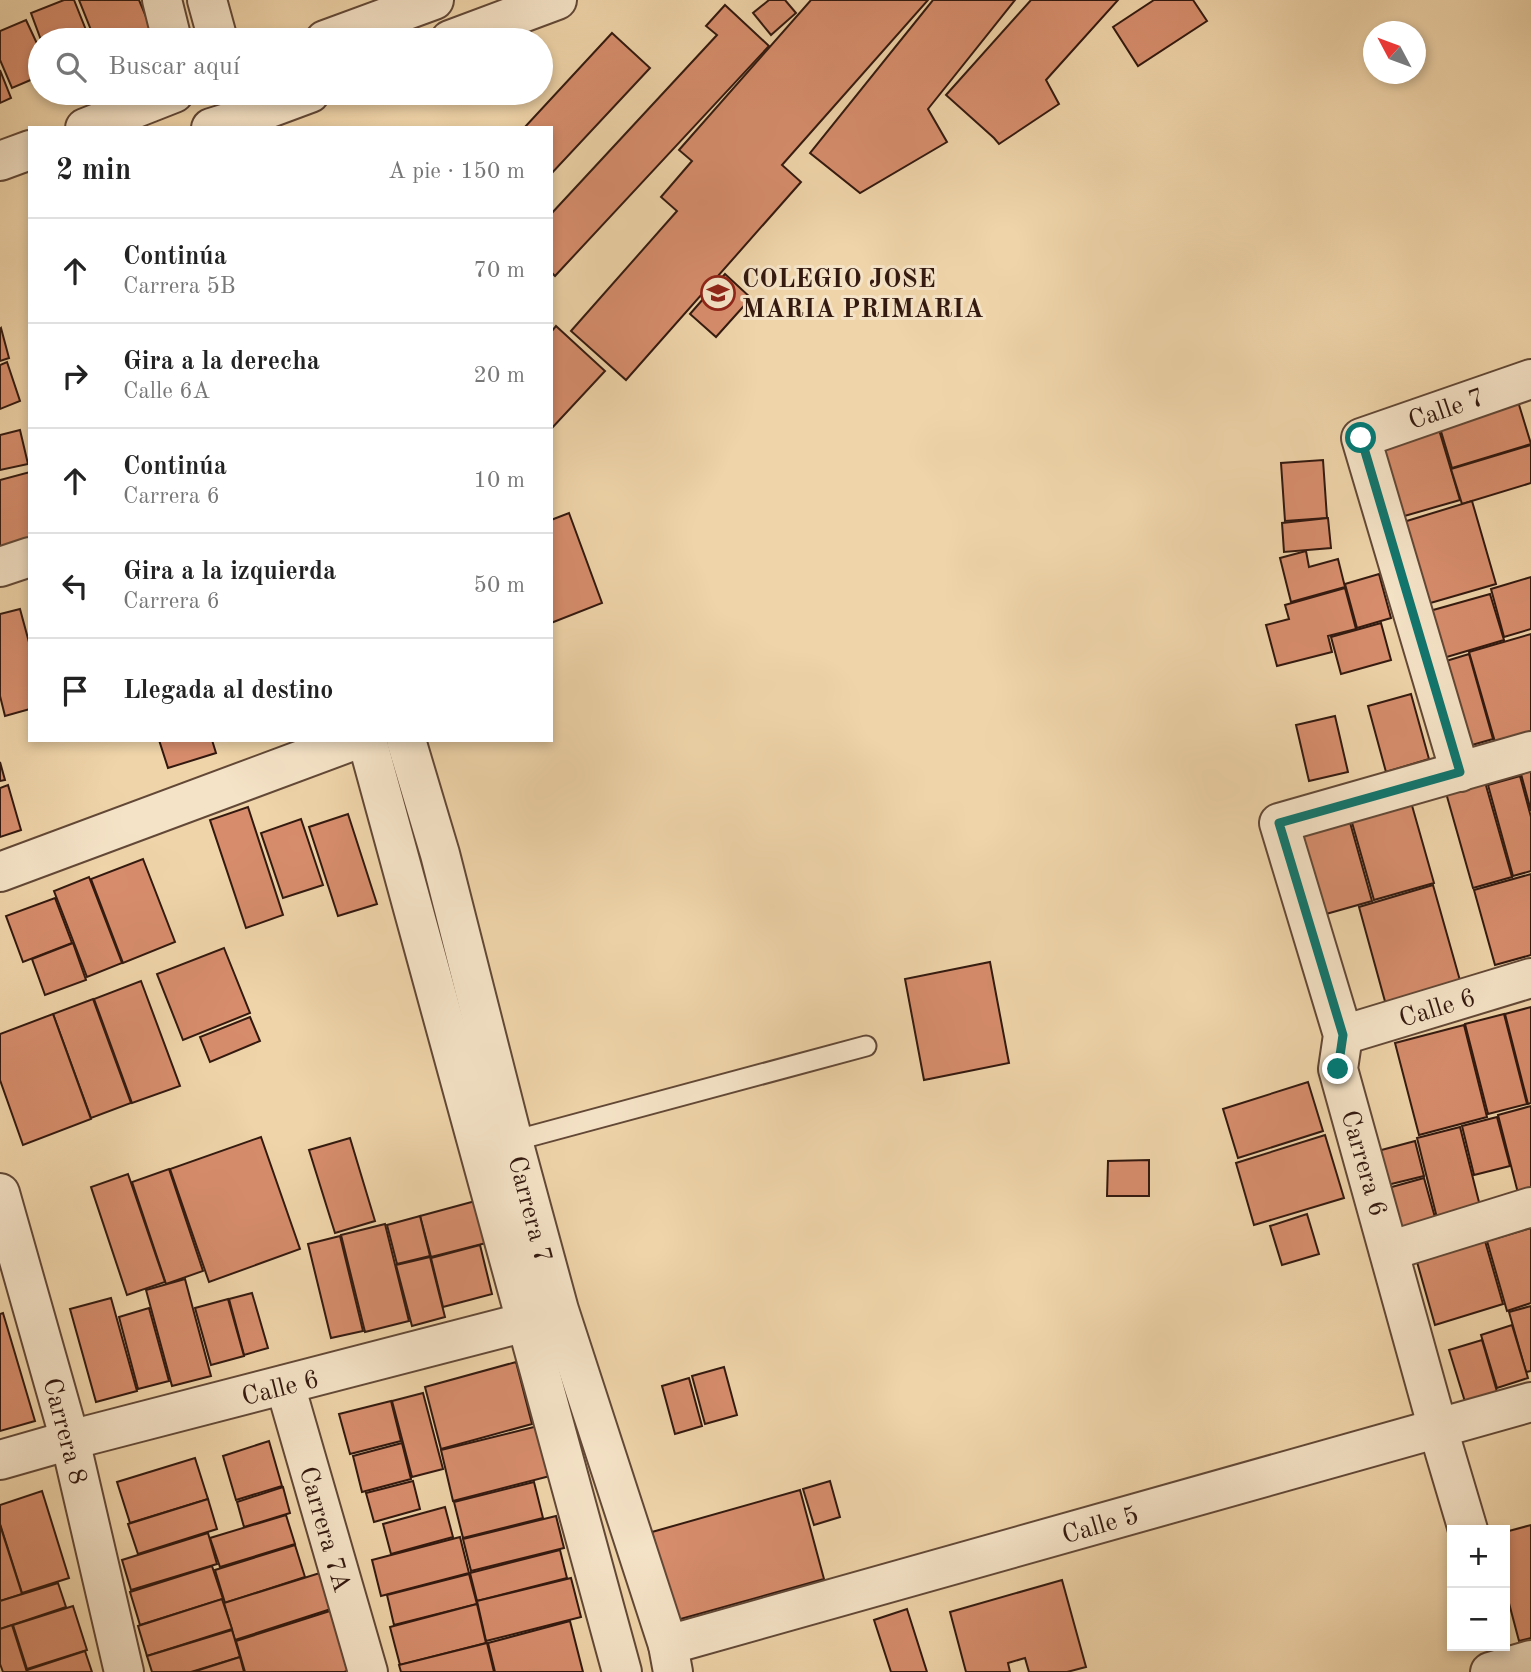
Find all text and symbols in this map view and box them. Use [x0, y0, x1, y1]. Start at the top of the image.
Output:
north arrow [1363, 21, 1426, 84]
search box [28, 28, 553, 105]
icon: search [52, 48, 90, 86]
text: Buscar aquí [108, 54, 240, 80]
text: 2 min [56, 156, 131, 186]
text: A pie · 150 m [388, 160, 525, 183]
text: Continúa [123, 244, 227, 270]
icon: ahead [56, 252, 94, 290]
text: 70 m [474, 259, 525, 282]
place label: COLEGIO JOSE MARIA PRIMARIA [742, 267, 984, 323]
school or university icon: COLEGIO JOSE MARIA PRIMARIA [699, 274, 737, 312]
text: Carrera 5B [123, 275, 236, 298]
text: Gira a la derecha [123, 349, 320, 375]
icon: right [56, 357, 94, 395]
text: 20 m [474, 364, 525, 387]
text: Calle 6A [123, 380, 210, 403]
street label: Calle 7 [1405, 385, 1488, 435]
route start [1345, 422, 1376, 453]
text: Continúa [123, 454, 227, 480]
icon: ahead [56, 462, 94, 500]
text: 10 m [474, 469, 525, 492]
text: Carrera 6 [123, 485, 220, 508]
text: Gira a la izquierda [123, 559, 336, 585]
icon: left [56, 567, 94, 605]
text: 50 m [474, 574, 525, 597]
text: Carrera 6 [123, 590, 220, 613]
icon: arrive [56, 672, 94, 710]
text: Llegada al destino [123, 678, 333, 704]
street label: Calle 6 [1396, 985, 1479, 1033]
route end [1322, 1053, 1353, 1084]
street label: Carrera 6 [1336, 1107, 1391, 1220]
street label: Carrera 7 [502, 1153, 556, 1266]
street label: Calle 6 [239, 1367, 322, 1411]
street label: Carrera 8 [37, 1375, 91, 1488]
street label: Carrera 7A [294, 1464, 354, 1595]
street label: Calle 5 [1059, 1503, 1142, 1549]
map controls [1447, 1525, 1510, 1651]
button: + [1447, 1525, 1510, 1588]
button: − [1447, 1588, 1510, 1651]

